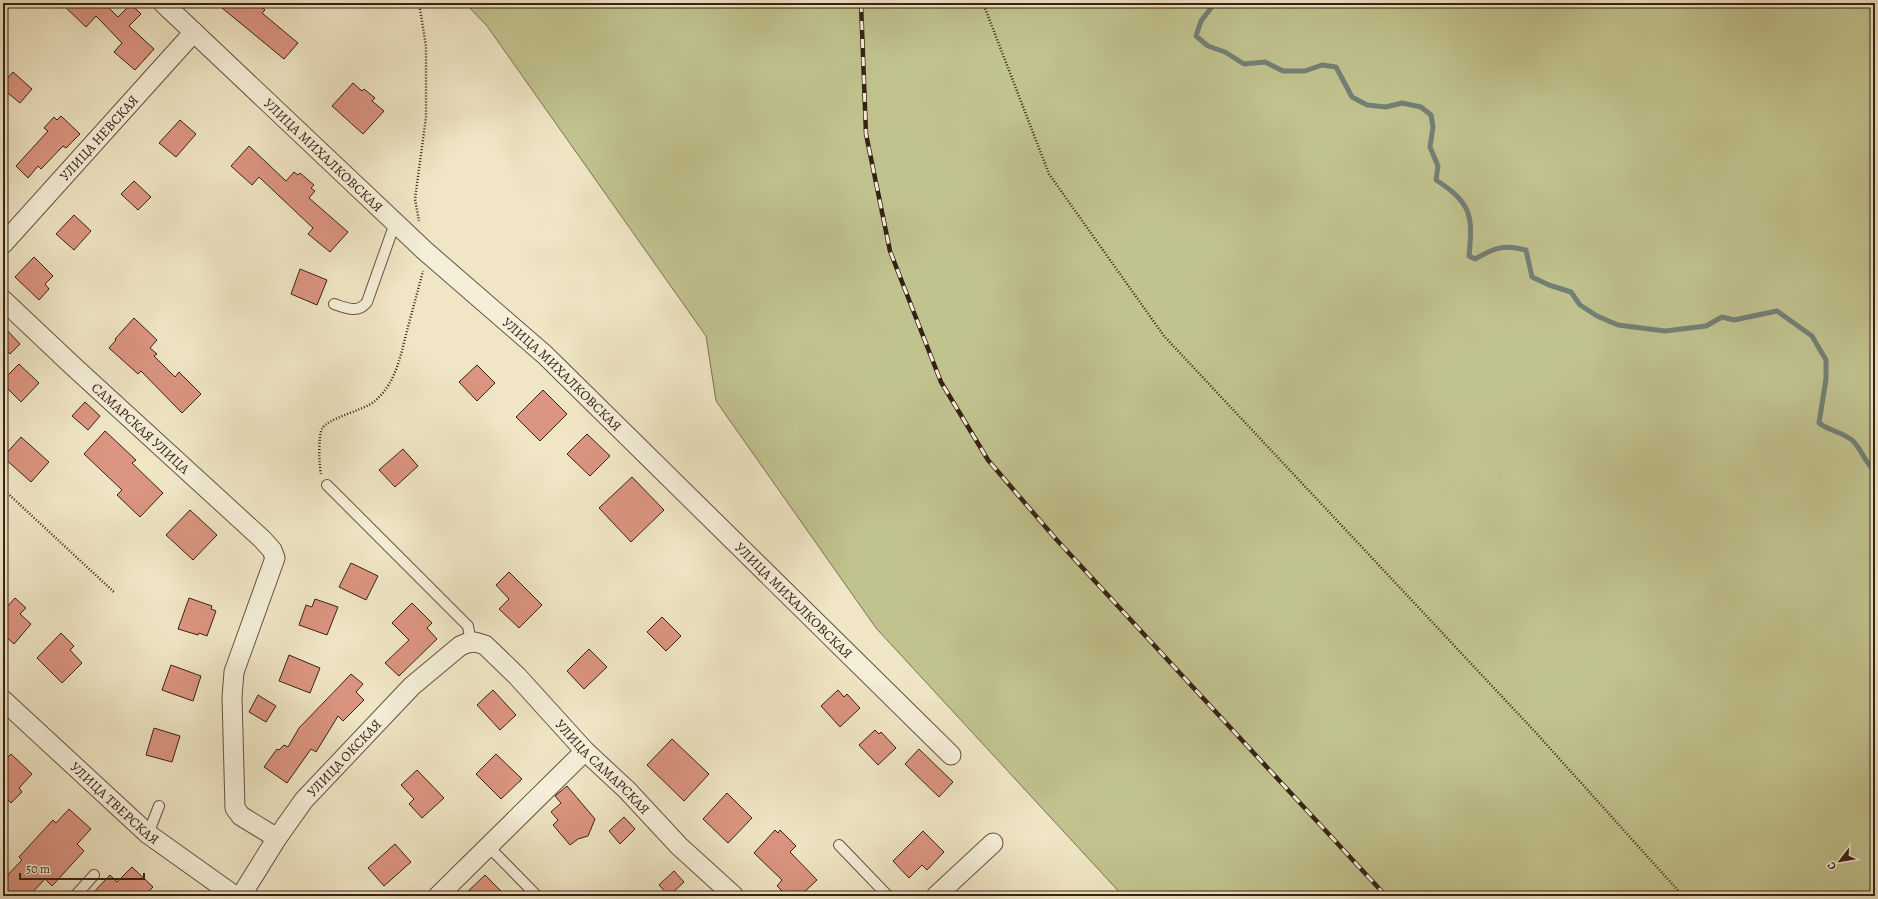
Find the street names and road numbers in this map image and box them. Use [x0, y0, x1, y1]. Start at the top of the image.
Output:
street label: УЛИЦА НЕВСКАЯ [55, 91, 143, 185]
street label: УЛИЦА МИХАЛКОВСКАЯ [259, 94, 387, 217]
street label: УЛИЦА МИХАЛКОВСКАЯ [498, 313, 626, 435]
street label: САМАРСКАЯ УЛИЦА [87, 378, 194, 479]
street label: УЛИЦА МИХАЛКОВСКАЯ [731, 538, 857, 663]
street label: УЛИЦА ОКСКАЯ [303, 715, 386, 801]
street label: УЛИЦА САМАРСКАЯ [551, 715, 654, 819]
street label: УЛИЦА ТВЕРСКАЯ [66, 758, 163, 849]

